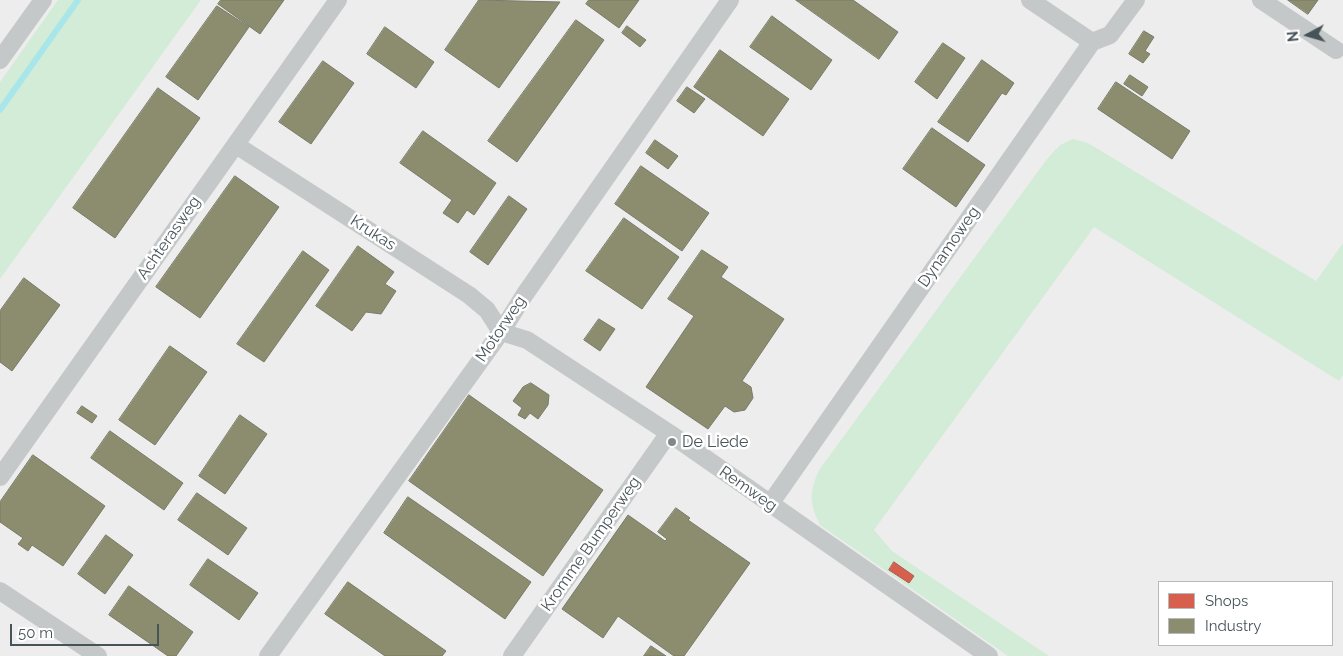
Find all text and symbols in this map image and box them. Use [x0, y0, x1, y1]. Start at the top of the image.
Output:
north arrow [1283, 10, 1333, 60]
text: N [1285, 30, 1302, 43]
street label: Achterasweg [133, 193, 205, 283]
street label: Dynamoweg [914, 203, 984, 291]
street label: Krukas [347, 211, 399, 255]
street label: Motorweg [472, 292, 530, 366]
place label: De Liede [682, 432, 748, 452]
marker: De Liede [666, 436, 678, 448]
street label: Remweg [715, 462, 781, 516]
street label: Kromme Bumperweg [537, 473, 645, 615]
legend [1158, 581, 1333, 646]
text: Shops [1205, 592, 1248, 610]
scale bar [12, 614, 161, 646]
text: Industry [1205, 617, 1261, 635]
text: 50 m [18, 624, 53, 642]

